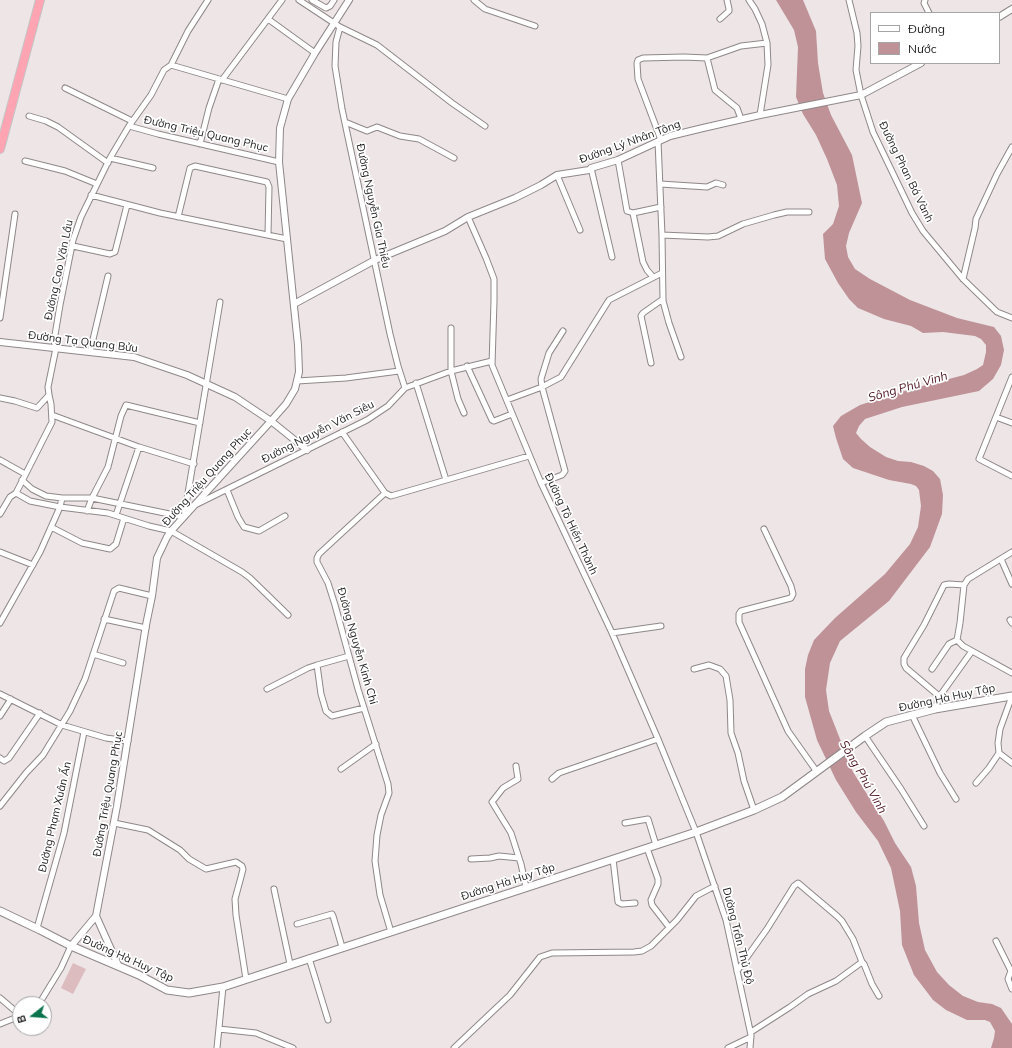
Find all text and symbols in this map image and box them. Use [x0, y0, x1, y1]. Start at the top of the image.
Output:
legend [870, 12, 1000, 64]
text: Đường [908, 21, 945, 36]
text: Nước [908, 41, 937, 56]
street label: Đường Triệu Quang Phục [143, 113, 269, 155]
street label: Đường Lý Nhân Tông [578, 118, 682, 166]
street label: Đường Phan Bá Vành [876, 119, 936, 225]
street label: Đường Nguyễn Gia Thiều [353, 142, 393, 270]
street label: Đường Cao Văn Lầu [42, 219, 76, 321]
street label: Đường Tạ Quang Bửu [27, 329, 139, 355]
water label: Sông Phú Vinh [867, 369, 949, 405]
street label: Đường Nguyễn Văn Siêu [260, 398, 376, 466]
street label: Đường Triệu Quang Phục [160, 425, 254, 529]
street label: Đường Tô Hiến Thành [542, 471, 600, 577]
street label: Đường Nguyễn Kinh Chi [334, 586, 380, 706]
street label: Đường Hà Huy Tập [898, 681, 996, 715]
street label: Đường Triệu Quang Phục [90, 730, 126, 858]
water label: Sông Phú Vinh [836, 738, 890, 816]
street label: Đường Phạm Xuân Ấn [36, 760, 74, 874]
street label: Đường Hà Huy Tập [459, 861, 557, 903]
street label: Dường Trần Thủ Độ [720, 886, 756, 986]
street label: Đường Hà Huy Tập [81, 933, 175, 985]
north arrow [12, 996, 52, 1036]
text: B [14, 1014, 29, 1025]

